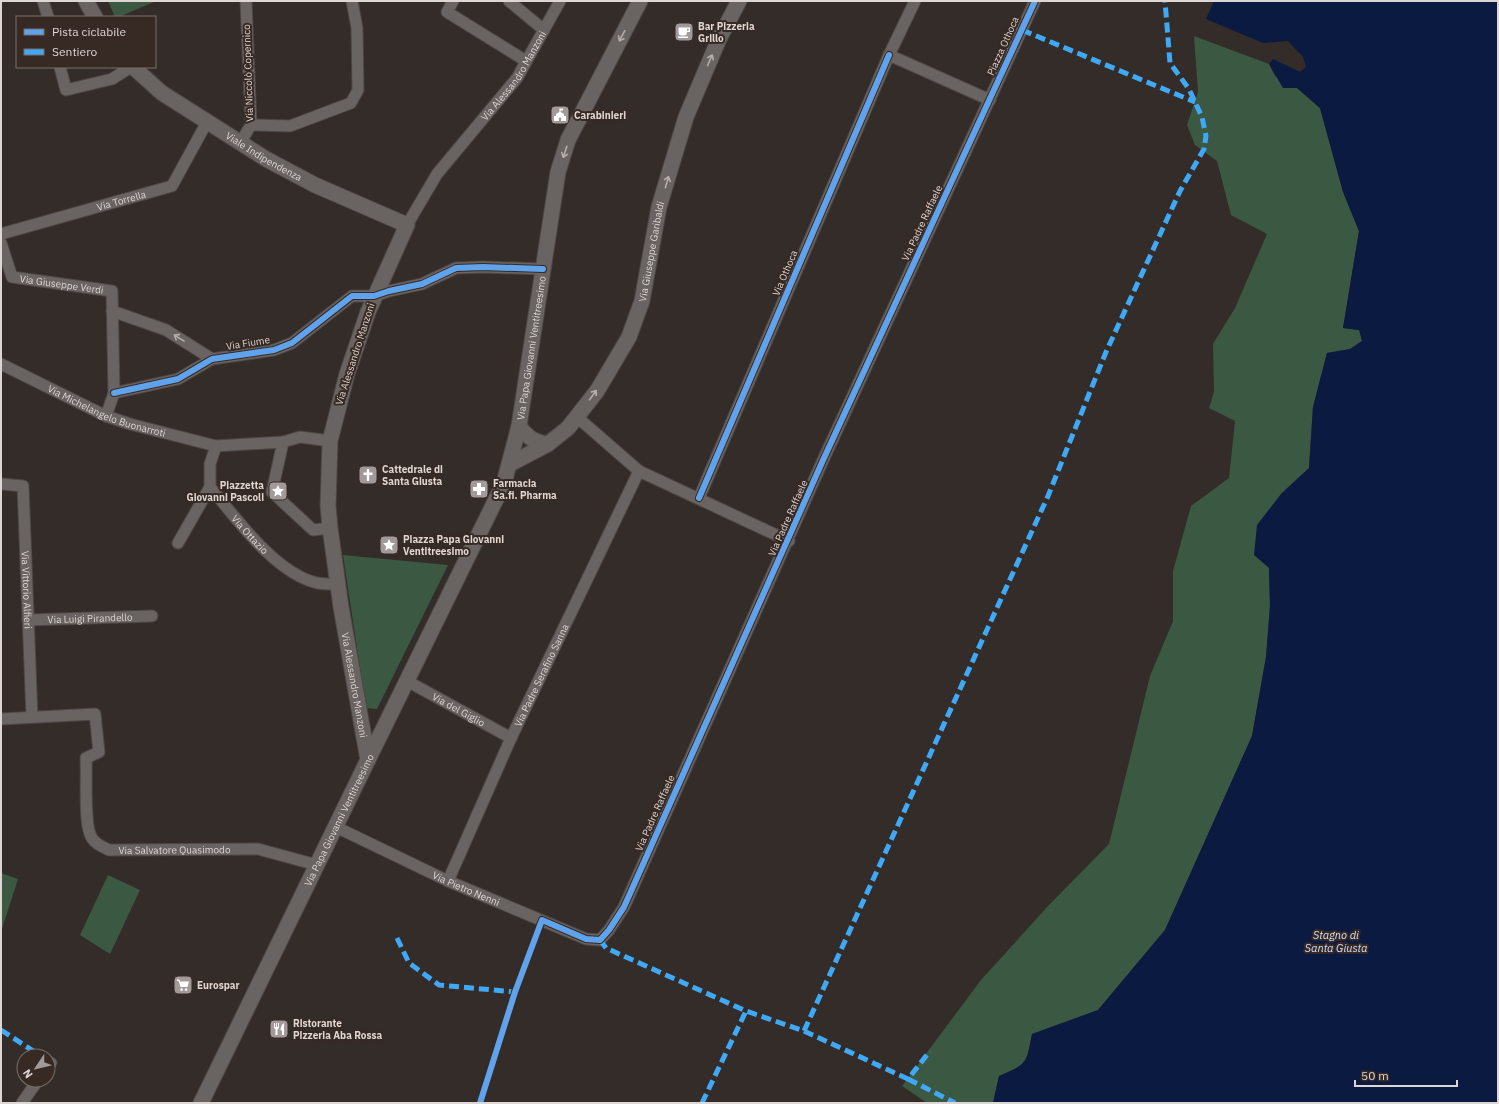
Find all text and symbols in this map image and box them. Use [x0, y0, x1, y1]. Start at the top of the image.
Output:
street label: Piazza Othoca [984, 14, 1022, 77]
legend [16, 16, 156, 68]
place label: Bar Pizzeria Grillo [698, 20, 755, 45]
cafe icon: Bar Pizzeria Grillo [673, 21, 695, 43]
text: Pista ciclabile [52, 24, 126, 39]
street label: Via Niccolò Copernico [240, 24, 256, 122]
street label: Via Alessandro Manzoni [478, 28, 549, 123]
one-way arrow [617, 29, 625, 41]
text: Sentiero [52, 44, 98, 59]
one-way arrow [707, 54, 714, 66]
public building icon: Carabinieri [549, 104, 571, 126]
place label: Carabinieri [574, 109, 626, 122]
street label: Viale Indipendenza [223, 129, 305, 184]
one-way arrow [560, 146, 568, 158]
one-way arrow [664, 176, 671, 189]
street label: Via Padre Raffaele [899, 183, 945, 263]
street label: Via Torrella [95, 187, 148, 213]
street label: Via Giuseppe Garibaldi [635, 200, 667, 303]
street label: Via Othoca [770, 248, 801, 298]
street label: Via Giuseppe Verdi [19, 272, 105, 296]
street label: Via Papa Giovanni Ventitreesimo [514, 275, 549, 421]
street label: Via Alessandro Manzoni [332, 301, 378, 407]
street label: Via Fiume [225, 333, 271, 353]
one-way arrow [173, 334, 185, 342]
street label: Via Michelangelo Buonarroti [46, 382, 167, 439]
one-way arrow [589, 390, 598, 401]
place label: Cattedrale di Santa Giusta [382, 463, 443, 488]
church icon: Cattedrale di Santa Giusta [357, 464, 379, 486]
place label: Farmacia Sa.fi. Pharma [493, 477, 557, 502]
street label: Via Padre Raffaele [765, 477, 811, 558]
pharmacy icon: Farmacia Sa.fi. Pharma [468, 478, 490, 500]
place label: Piazzetta Giovanni Pascoli [186, 479, 264, 504]
place icon: Piazzetta Giovanni Pascoli [267, 480, 289, 502]
street label: Via Ottazio [229, 512, 271, 557]
place label: Piazza Papa Giovanni Ventitreesimo [403, 533, 504, 558]
place icon: Piazza Papa Giovanni Ventitreesimo [378, 534, 400, 556]
street label: Via Vittorio Alfieri [19, 551, 35, 629]
street label: Via Luigi Pirandello [47, 610, 133, 626]
street label: Via Padre Serafino Sanna [511, 621, 572, 729]
street label: Via Alessandro Manzoni [339, 631, 370, 739]
street label: Via del Giglio [430, 690, 488, 729]
street label: Via Papa Giovanni Ventitreesimo [301, 751, 377, 888]
street label: Via Padre Raffaele [632, 772, 678, 853]
street label: Via Salvatore Quasimodo [118, 843, 231, 856]
street label: Via Pietro Nenni [430, 868, 502, 909]
water label: Stagno di Santa Giusta [1305, 928, 1367, 955]
supermarket icon: Eurospar [172, 974, 194, 996]
place label: Eurospar [197, 979, 240, 992]
place label: Ristorante Pizzeria Aba Rossa [293, 1017, 382, 1042]
restaurant icon: Ristorante Pizzeria Aba Rossa [268, 1018, 290, 1040]
north arrow [16, 1048, 56, 1088]
scale bar [1355, 1062, 1457, 1088]
text: N [20, 1066, 36, 1081]
text: 50 m [1361, 1068, 1389, 1083]

